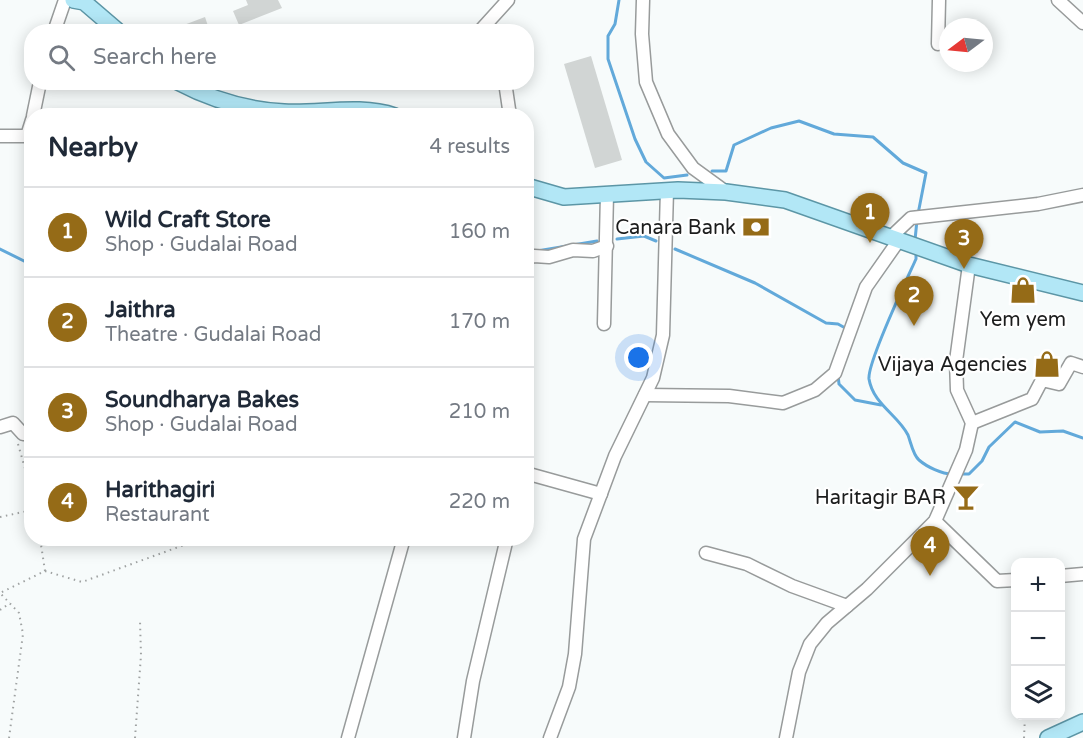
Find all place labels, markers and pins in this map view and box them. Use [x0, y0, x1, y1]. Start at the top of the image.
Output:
pin: 1 [850, 194, 890, 243]
bank icon: Canara Bank [741, 212, 771, 242]
place label: Canara Bank [615, 216, 736, 240]
pin: 3 [944, 220, 984, 269]
shop icon: Yem yem [1008, 275, 1038, 305]
pin: 2 [894, 276, 934, 326]
place label: Yem yem [980, 308, 1066, 332]
shop icon: Vijaya Agencies [1032, 349, 1062, 379]
place label: Vijaya Agencies [878, 353, 1027, 377]
bar icon: Haritagir BAR [951, 482, 981, 512]
place label: Haritagir BAR [815, 486, 946, 510]
pin: 4 [910, 526, 950, 576]

